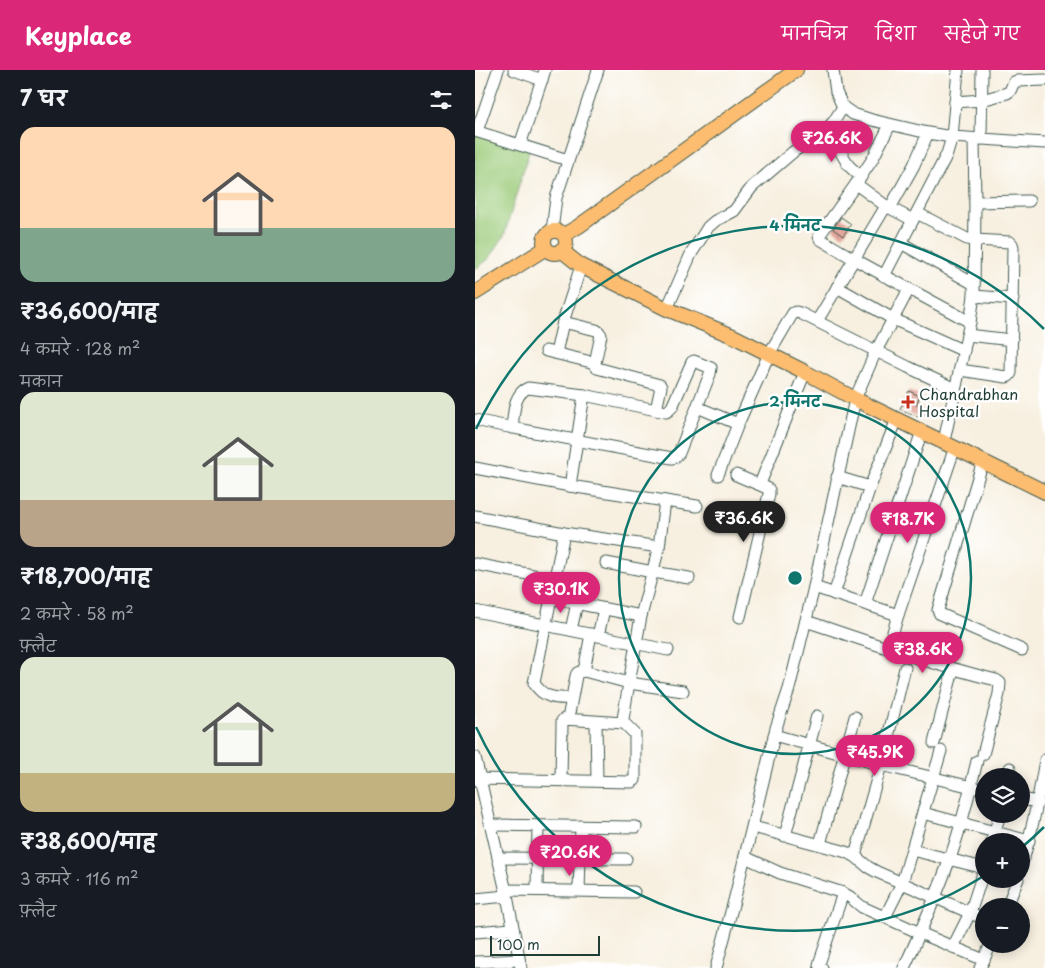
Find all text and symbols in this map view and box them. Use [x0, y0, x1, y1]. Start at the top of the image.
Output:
text: Keyplace [25, 17, 132, 53]
text: मानचित्र [781, 19, 847, 46]
text: दिशा [875, 19, 916, 46]
text: सहेजे गए [944, 19, 1020, 46]
text: 7 घर [20, 81, 67, 113]
icon: filters [427, 86, 455, 114]
pin: ₹26.6K [791, 121, 873, 163]
text: ₹26.6K [802, 125, 862, 149]
icon: home [193, 159, 283, 249]
text: 4 मिनट [769, 213, 822, 236]
text: ₹36,600/माह [20, 294, 158, 326]
text: 4 कमरे · 128 m² [20, 336, 140, 360]
text: मकान [20, 368, 62, 392]
place label: Chandrabhan Hospital [919, 382, 1018, 422]
text: 2 मिनट [769, 389, 822, 412]
marker: Chandrabhan Hospital [901, 395, 915, 409]
icon: home [193, 424, 283, 514]
pin: ₹36.6K [703, 500, 785, 543]
pin: ₹18.7K [867, 502, 949, 544]
text: ₹36.6K [714, 505, 774, 529]
text: ₹18.7K [881, 506, 935, 530]
text: ₹18,700/माह [20, 559, 151, 591]
centre of rings [786, 569, 804, 587]
pin: ₹30.1K [520, 572, 602, 614]
text: ₹30.1K [533, 576, 589, 600]
text: 2 कमरे · 58 m² [20, 601, 134, 625]
pin: ₹38.6K [882, 632, 964, 674]
text: फ़्लैट [20, 633, 56, 657]
text: ₹38.6K [893, 636, 953, 660]
icon: home [193, 689, 283, 779]
pin: ₹45.9K [834, 734, 916, 777]
text: ₹45.9K [847, 739, 903, 763]
map controls [975, 768, 1030, 953]
button: layers [975, 768, 1030, 823]
text: ₹38,600/माह [20, 824, 156, 856]
button: + [975, 833, 1030, 888]
pin: ₹20.6K [529, 834, 611, 877]
text: ₹20.6K [540, 839, 600, 863]
text: 3 कमरे · 116 m² [20, 866, 139, 890]
text: फ़्लैट [20, 898, 56, 922]
button: − [975, 898, 1030, 953]
scale bar [490, 933, 600, 956]
text: 100 m [497, 934, 540, 955]

